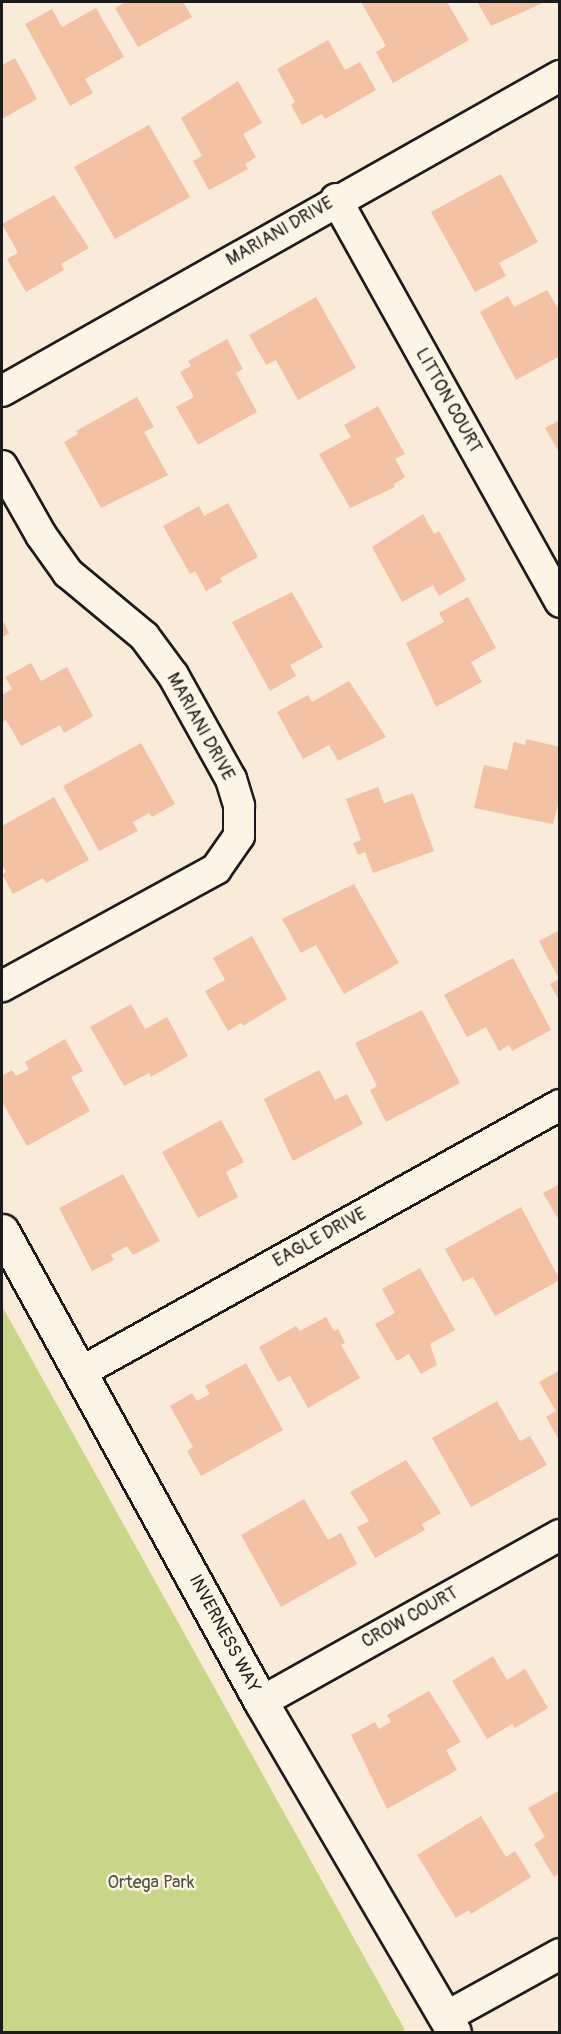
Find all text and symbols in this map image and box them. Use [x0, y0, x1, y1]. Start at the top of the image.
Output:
street label: MARIANI DRIVE [223, 193, 337, 271]
street label: LITTON COURT [410, 345, 486, 457]
street label: MARIANI DRIVE [161, 669, 239, 785]
street label: EAGLE DRIVE [270, 1204, 370, 1272]
street label: INVERNESS WAY [184, 1571, 264, 1697]
street label: CROW COURT [358, 1583, 462, 1653]
park label: Ortega Park [108, 1872, 194, 1894]

